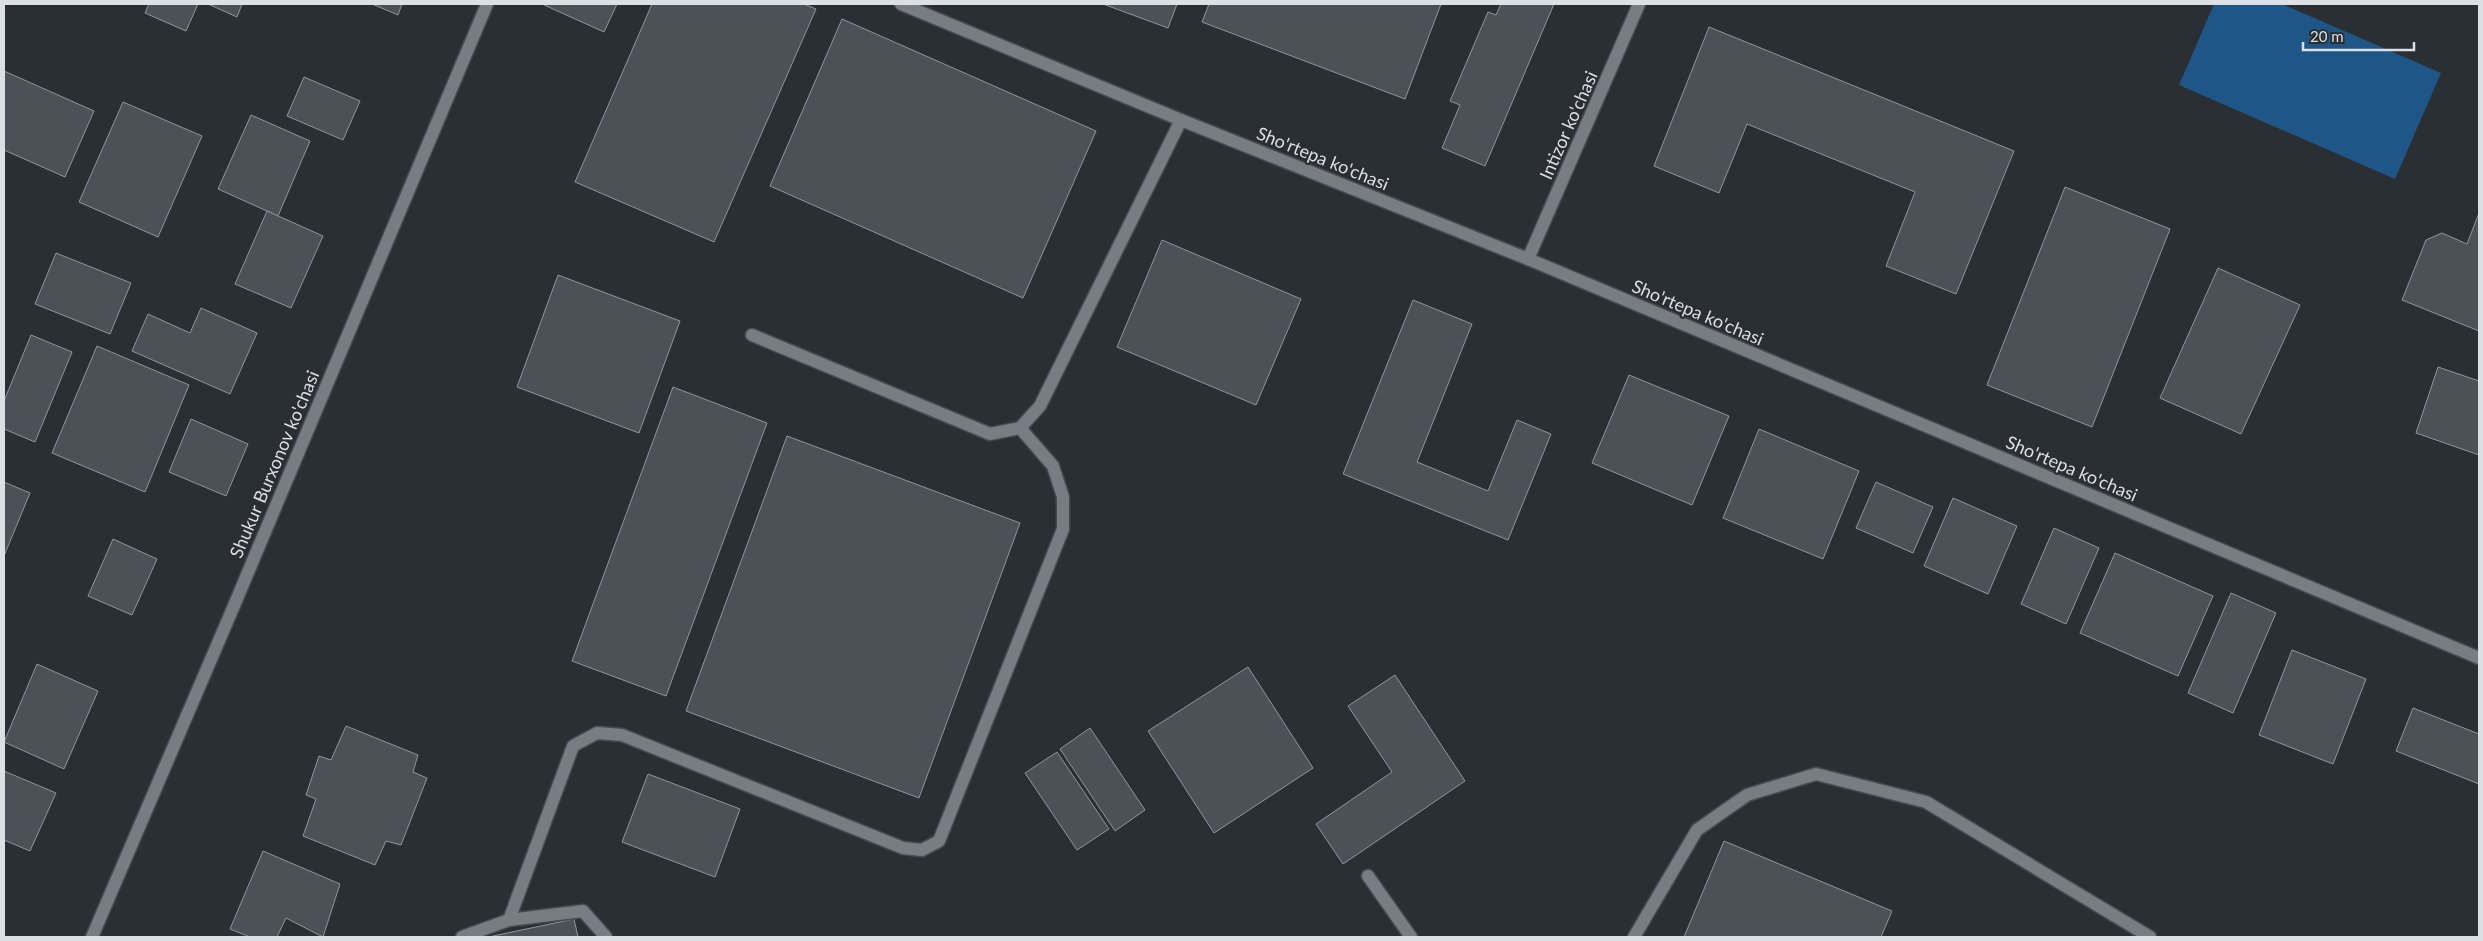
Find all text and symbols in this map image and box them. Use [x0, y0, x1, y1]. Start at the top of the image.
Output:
scale bar [2303, 20, 2414, 52]
text: 20 m [2310, 27, 2344, 45]
street label: Intizor ko'chasi [1534, 67, 1602, 183]
street label: Sho'rtepa ko'chasi [1254, 121, 1392, 195]
street label: Sho'rtepa ko'chasi [1629, 274, 1767, 350]
street label: Shukur Burxonov ko'chasi [225, 367, 323, 561]
street label: Sho'rtepa ko'chasi [2003, 430, 2141, 506]

